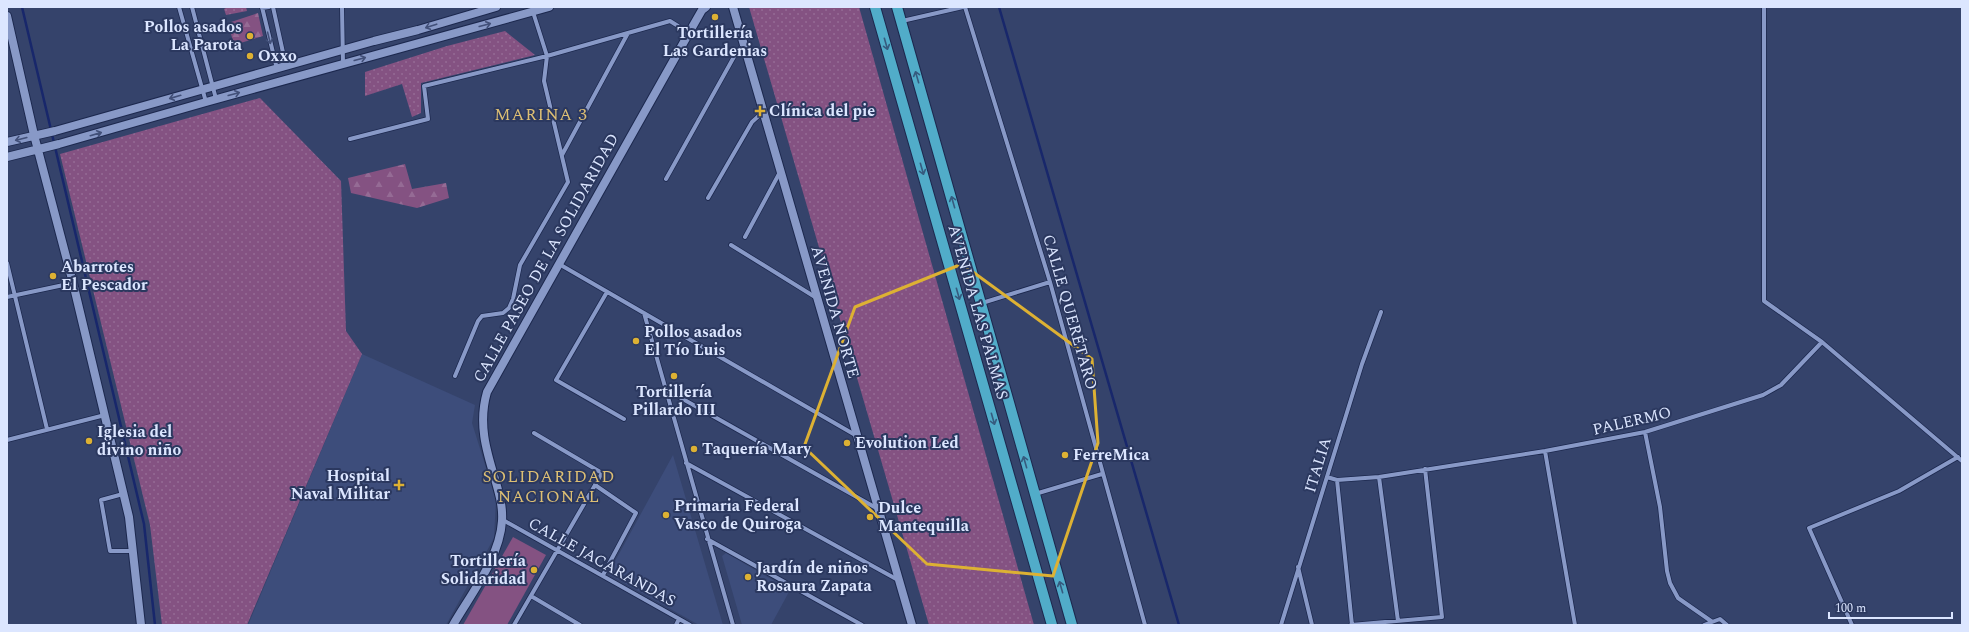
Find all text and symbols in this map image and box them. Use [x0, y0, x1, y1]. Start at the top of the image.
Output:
marker: Tortillería Las Gardenias [710, 12, 720, 22]
place label: Pollos asados La Parota [144, 15, 243, 57]
one-way arrow [478, 21, 491, 28]
place label: Tortillería Las Gardenias [663, 21, 767, 63]
one-way arrow [425, 23, 438, 30]
marker: Pollos asados La Parota [245, 31, 255, 41]
one-way arrow [266, 31, 274, 44]
one-way arrow [883, 38, 890, 51]
place label: Oxxo [258, 44, 297, 68]
marker: Oxxo [245, 51, 255, 61]
one-way arrow [353, 55, 366, 62]
one-way arrow [913, 71, 920, 84]
one-way arrow [228, 90, 241, 97]
one-way arrow [169, 94, 182, 101]
place label: Clínica del pie [769, 99, 875, 123]
district label: MARINA 3 [494, 102, 588, 128]
marker: Clínica del pie [754, 105, 766, 117]
street label: CALLE PASEO DE LA SOLIDARIDAD [467, 129, 625, 387]
one-way arrow [89, 130, 102, 137]
one-way arrow [14, 135, 27, 143]
one-way arrow [919, 163, 926, 176]
one-way arrow [948, 196, 956, 209]
street label: AVENIDA LAS PALMAS [942, 222, 1014, 402]
street label: CALLE QUERÉTARO [1036, 232, 1104, 392]
street label: AVENIDA NORTE [805, 243, 865, 381]
place label: Abarrotes El Pescador [61, 255, 148, 297]
marker: Abarrotes El Pescador [48, 271, 58, 281]
one-way arrow [955, 288, 962, 301]
place label: Pollos asados El Tío Luis [644, 320, 742, 362]
marker: Pollos asados El Tío Luis [631, 336, 641, 346]
marker: Tortillería Pillardo III [669, 371, 679, 381]
place label: Tortillería Pillardo III [632, 380, 716, 422]
street label: PALERMO [1590, 400, 1674, 442]
one-way arrow [990, 413, 997, 426]
place label: Iglesia del divino niño [97, 420, 182, 462]
place label: Evolution Led [855, 431, 959, 455]
street label: ITALIA [1298, 434, 1338, 496]
marker: Iglesia del divino niño [84, 436, 94, 446]
place label: Taquería Mary [702, 437, 812, 461]
marker: Evolution Led [842, 438, 852, 448]
place label: FerreMica [1073, 443, 1150, 467]
marker: Taquería Mary [689, 444, 699, 454]
marker: FerreMica [1060, 450, 1070, 460]
one-way arrow [1021, 456, 1029, 469]
place label: Hospital Naval Militar [291, 464, 390, 506]
district label: SOLIDARIDAD NACIONAL [483, 464, 615, 510]
marker: Hospital Naval Militar [393, 479, 405, 491]
place label: Primaria Federal Vasco de Quiroga [674, 494, 803, 536]
place label: Dulce Mantequilla [878, 496, 970, 538]
marker: Primaria Federal Vasco de Quiroga [661, 510, 671, 520]
street label: CALLE JACARANDAS [524, 511, 680, 613]
marker: Dulce Mantequilla [865, 512, 875, 522]
place label: Tortillería Solidaridad [441, 549, 527, 591]
place label: Jardín de niños Rosaura Zapata [756, 556, 872, 598]
marker: Tortillería Solidaridad [529, 565, 539, 575]
marker: Jardín de niños Rosaura Zapata [743, 572, 753, 582]
one-way arrow [1057, 581, 1064, 594]
scale bar [1829, 594, 1952, 620]
text: 100 m [1835, 599, 1866, 618]

